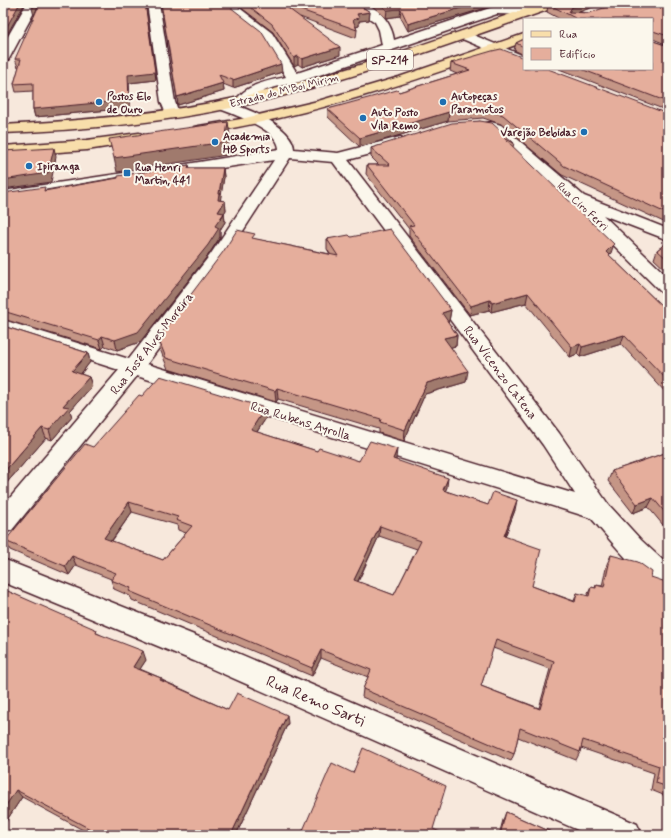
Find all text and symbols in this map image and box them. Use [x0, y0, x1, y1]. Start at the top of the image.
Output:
legend [523, 18, 653, 70]
text: Rua [559, 27, 577, 43]
text: Edifício [559, 47, 595, 63]
road number: SP-214 [367, 50, 413, 70]
street label: Estrada do M'Boi Mirim [228, 71, 340, 111]
place label: Postos Elo de Ouro [107, 90, 152, 117]
place label: Autopeças Paramotos [451, 90, 504, 117]
marker: Postos Elo de Ouro [94, 97, 104, 107]
marker: Autopeças Paramotos [438, 97, 448, 107]
place label: Auto Posto Vila Remo [371, 106, 418, 133]
marker: Auto Posto Vila Remo [358, 113, 368, 123]
place label: Varejão Bebidas [501, 126, 576, 141]
marker: Varejão Bebidas [579, 127, 589, 137]
place label: Academia HB Sports [223, 130, 271, 157]
marker: Academia HB Sports [210, 137, 220, 147]
place label: Ipiranga [37, 160, 80, 175]
marker: Ipiranga [24, 161, 34, 171]
place label: Rua Henri Martin, 441 [135, 161, 190, 188]
marker: Rua Henri Martin, 441 [122, 168, 132, 178]
street label: Rua Ciro Ferri [554, 179, 611, 234]
street label: Rua José Alves Moreira [107, 289, 198, 399]
street label: Rua Vicenzo Catena [459, 323, 541, 423]
street label: Rua Rubens Ayrolla [248, 398, 353, 445]
street label: Rua Remo Sarti [263, 671, 368, 732]

